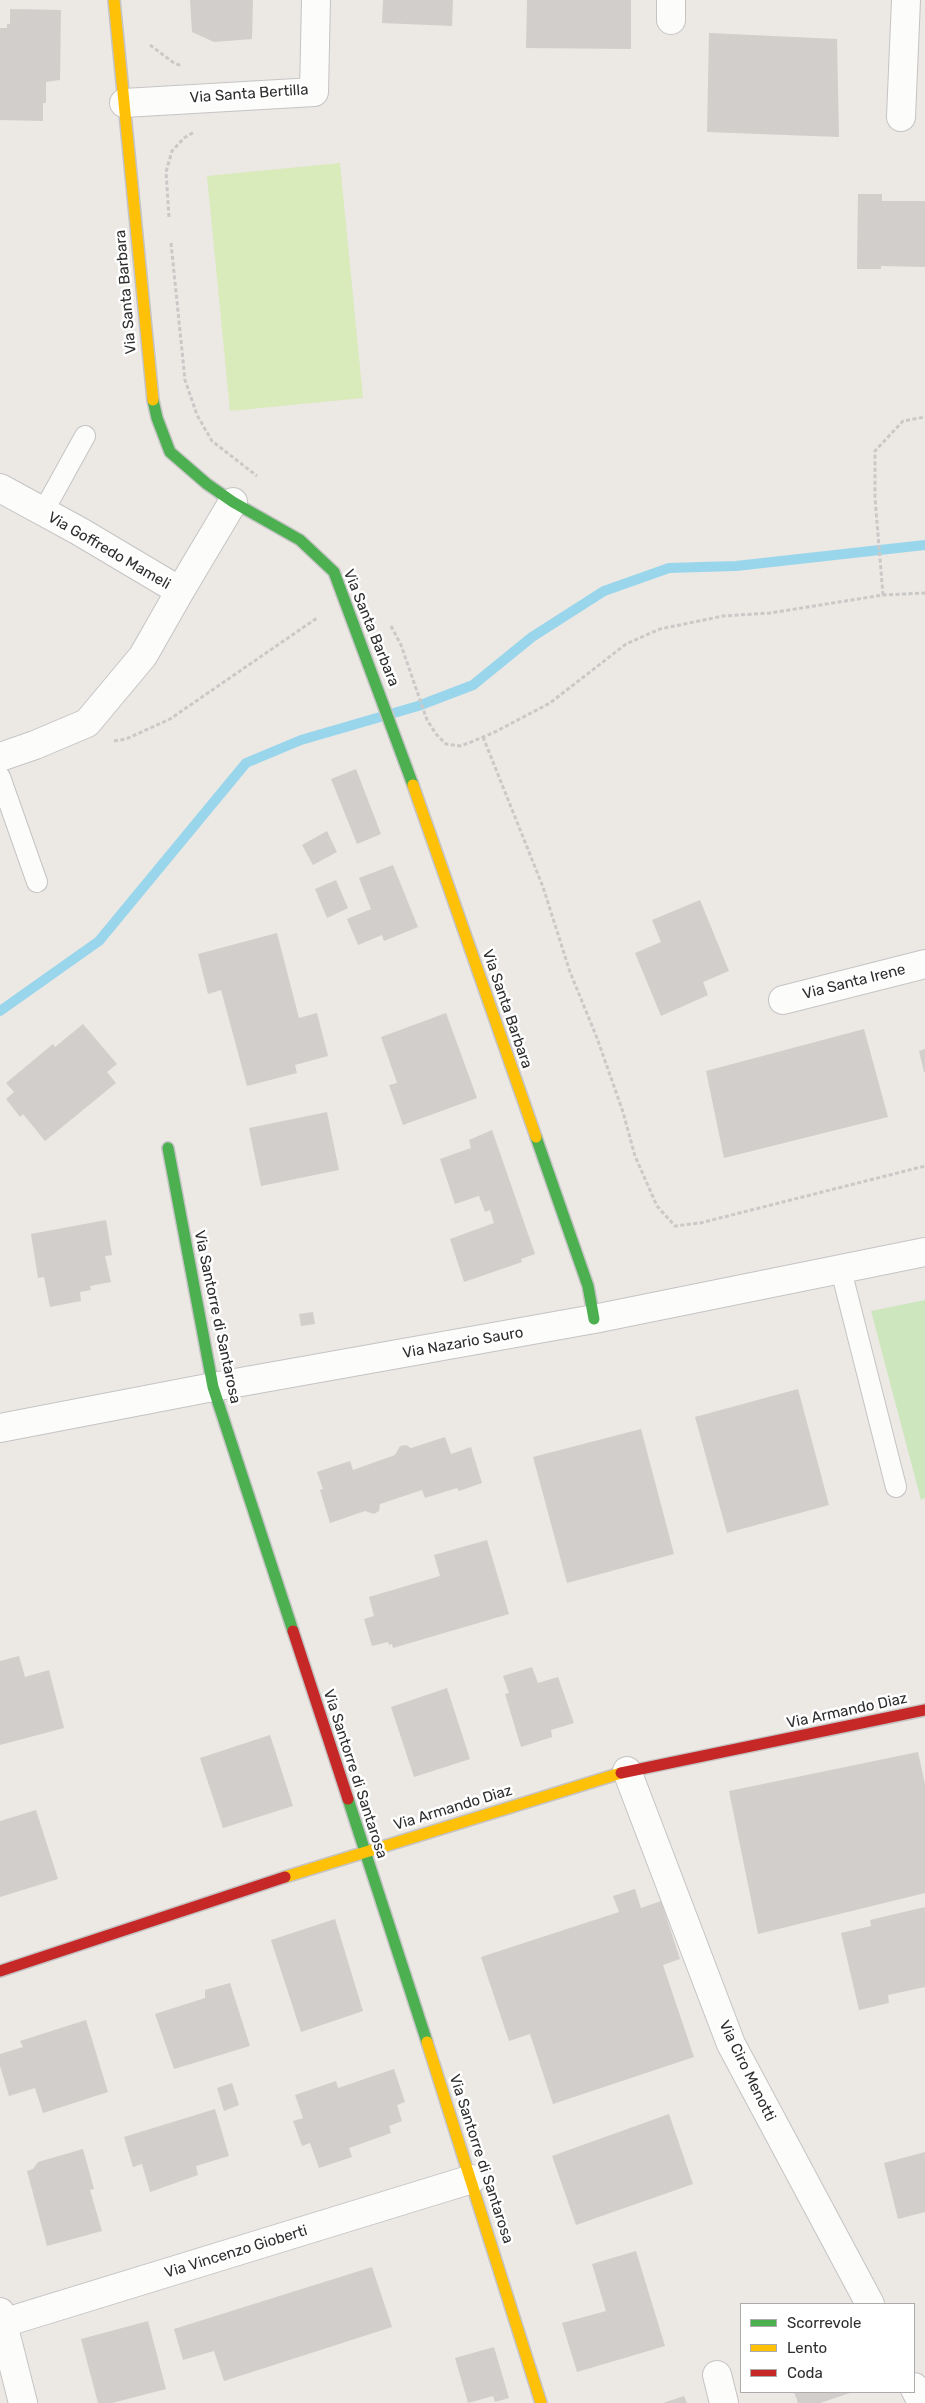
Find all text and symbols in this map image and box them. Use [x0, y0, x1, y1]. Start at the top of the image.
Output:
street label: Via Santa Bertilla [189, 81, 309, 107]
street label: Via Santa Barbara [112, 229, 140, 355]
street label: Via Goffredo Mameli [44, 509, 174, 593]
street label: Via Santa Barbara [339, 567, 403, 689]
street label: Via Santa Barbara [478, 947, 536, 1071]
street label: Via Santa Irene [801, 961, 907, 1003]
street label: Via Santorre di Santarosa [190, 1229, 244, 1405]
street label: Via Nazario Sauro [401, 1324, 525, 1362]
street label: Via Santorre di Santarosa [319, 1687, 391, 1861]
street label: Via Armando Diaz [785, 1689, 909, 1733]
street label: Via Armando Diaz [392, 1781, 514, 1835]
street label: Via Ciro Menotti [715, 2018, 779, 2124]
street label: Via Santorre di Santarosa [445, 2072, 517, 2246]
street label: Via Vincenzo Gioberti [162, 2222, 310, 2282]
legend [740, 2303, 915, 2393]
text: Scorrevole [787, 2314, 861, 2332]
text: Lento [787, 2339, 827, 2357]
text: Coda [787, 2364, 823, 2382]

